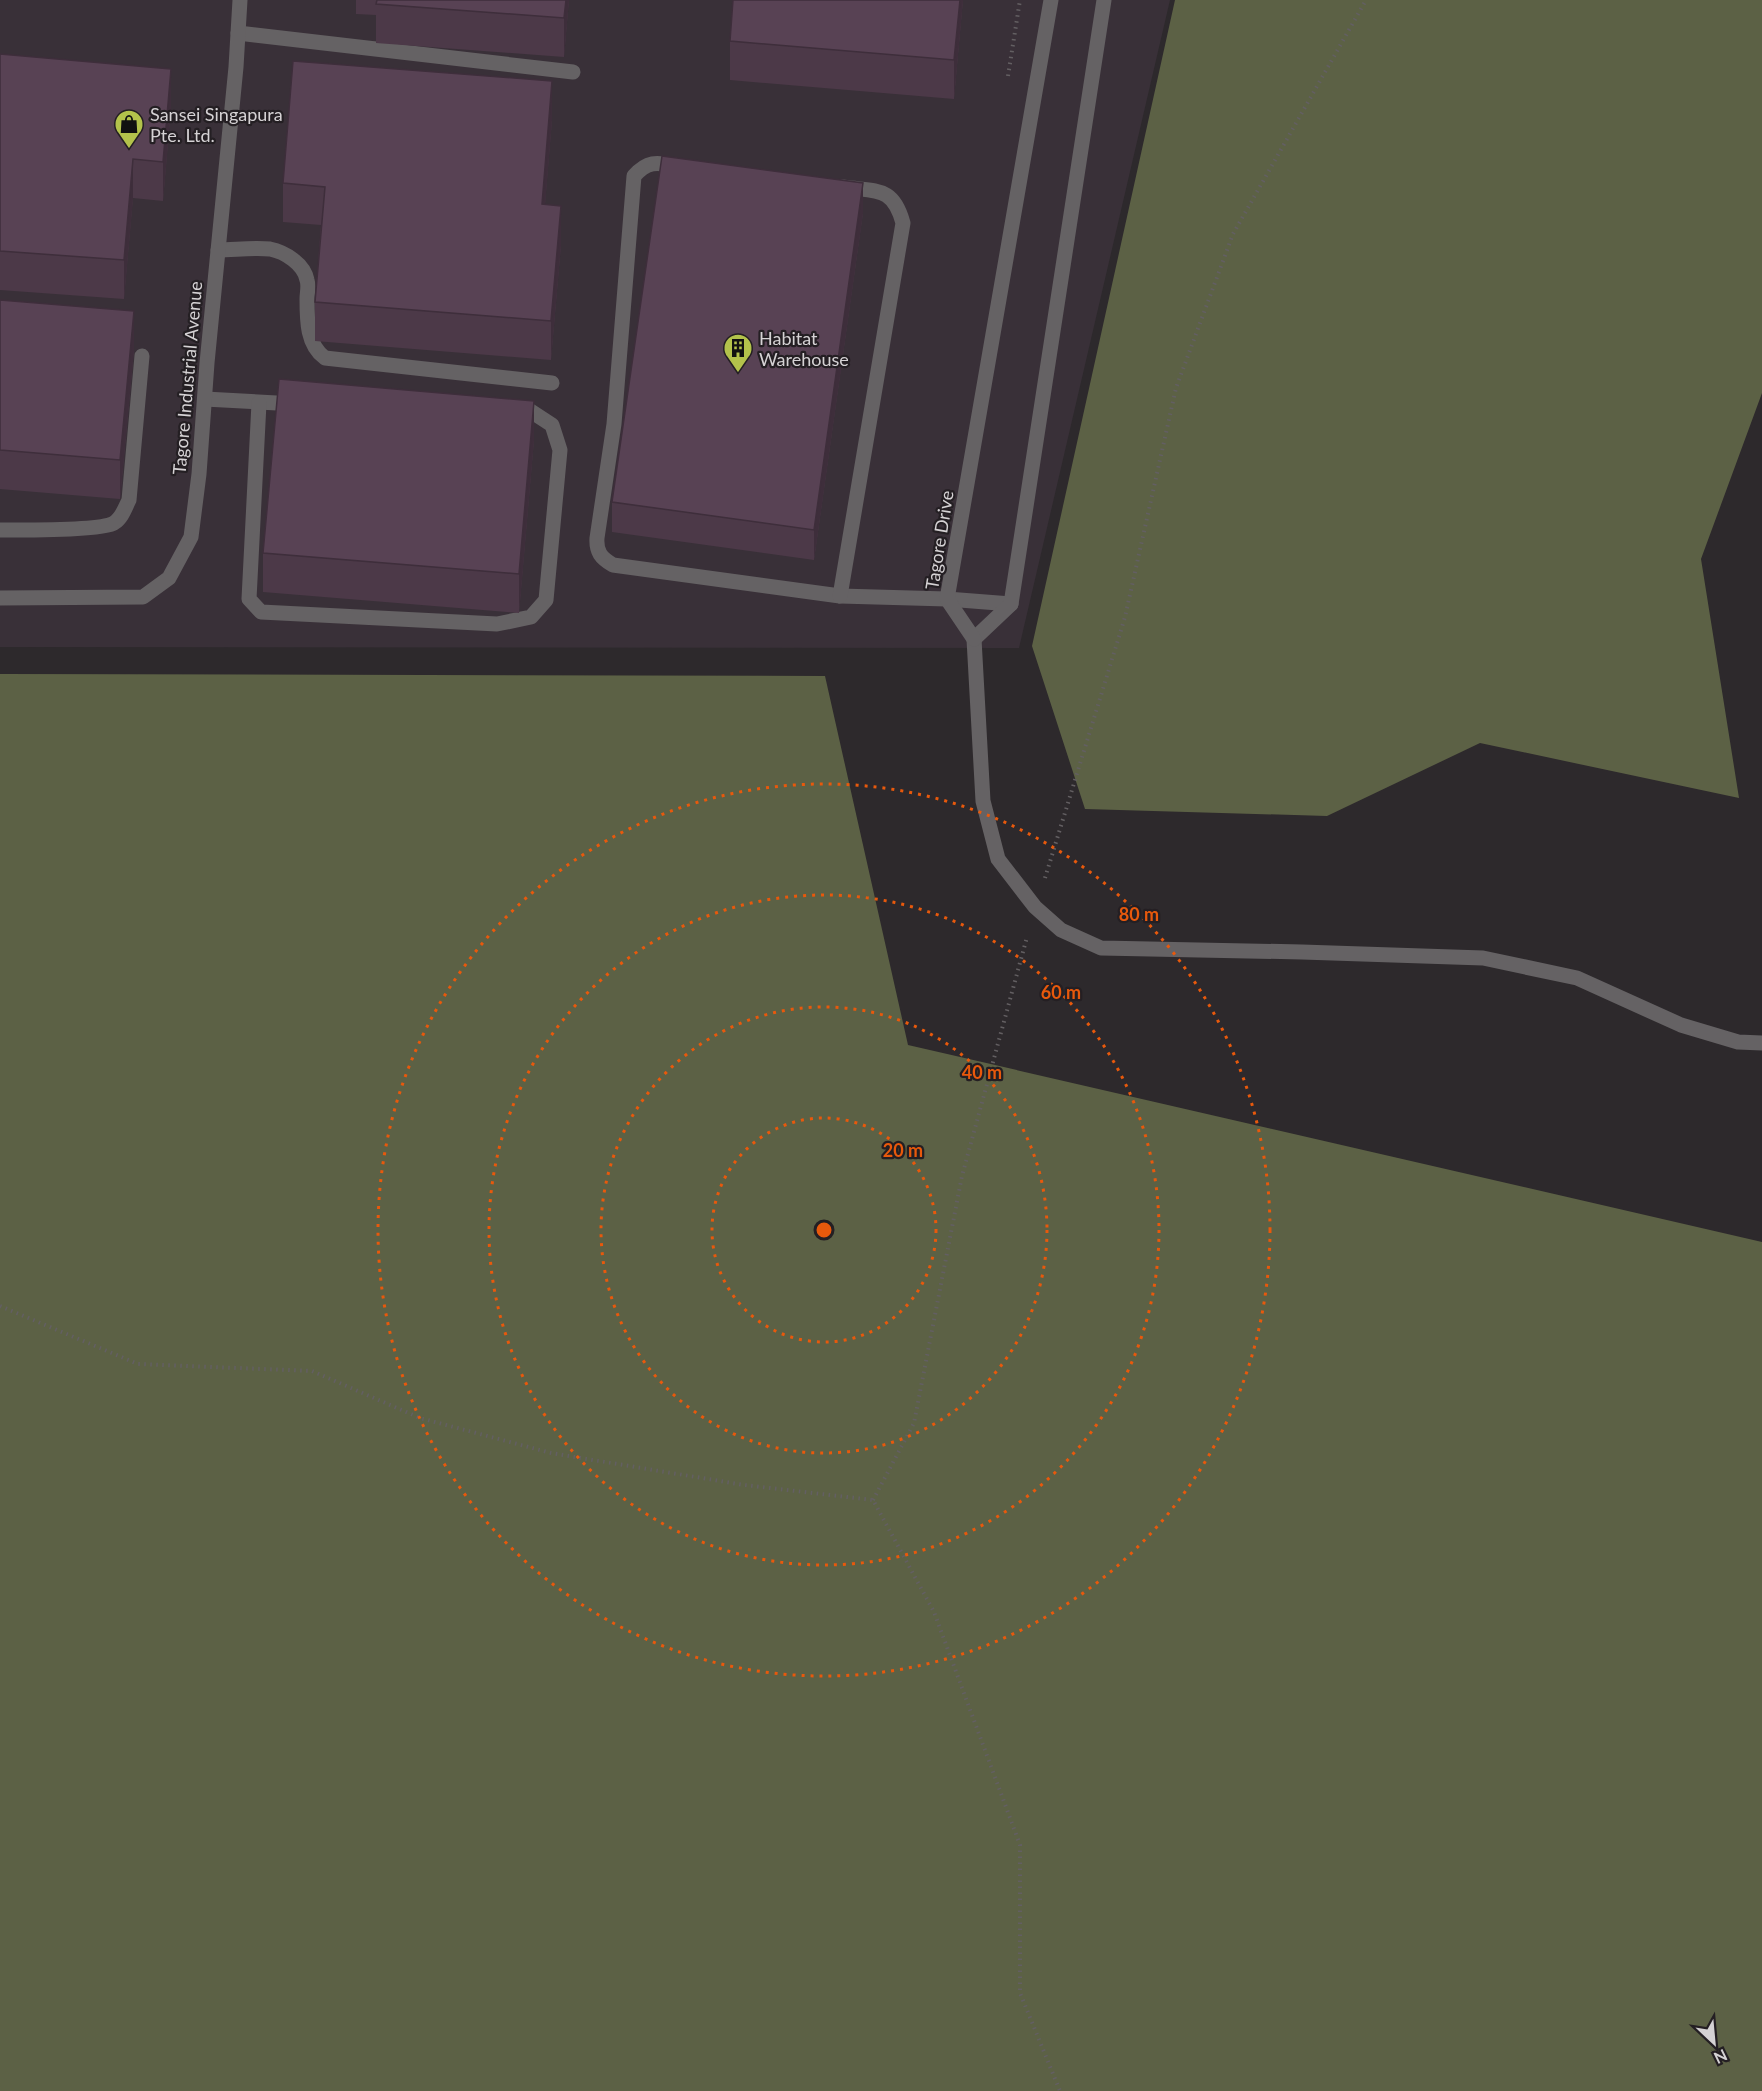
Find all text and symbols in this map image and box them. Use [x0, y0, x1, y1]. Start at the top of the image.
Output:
place label: Sansei Singapura Pte. Ltd. [150, 103, 283, 146]
shop icon: Sansei Singapura Pte. Ltd. [113, 108, 145, 150]
street label: Tagore Industrial Avenue [168, 280, 206, 476]
place label: Habitat Warehouse [759, 327, 849, 370]
building icon: Habitat Warehouse [722, 332, 754, 374]
street label: Tagore Drive [920, 489, 958, 591]
text: 80 m [1119, 903, 1159, 925]
text: 60 m [1041, 981, 1081, 1003]
text: 40 m [962, 1061, 1002, 1083]
text: 20 m [883, 1139, 923, 1161]
centre of rings [814, 1220, 834, 1240]
north arrow [1684, 2013, 1744, 2073]
text: N [1711, 2046, 1730, 2068]

